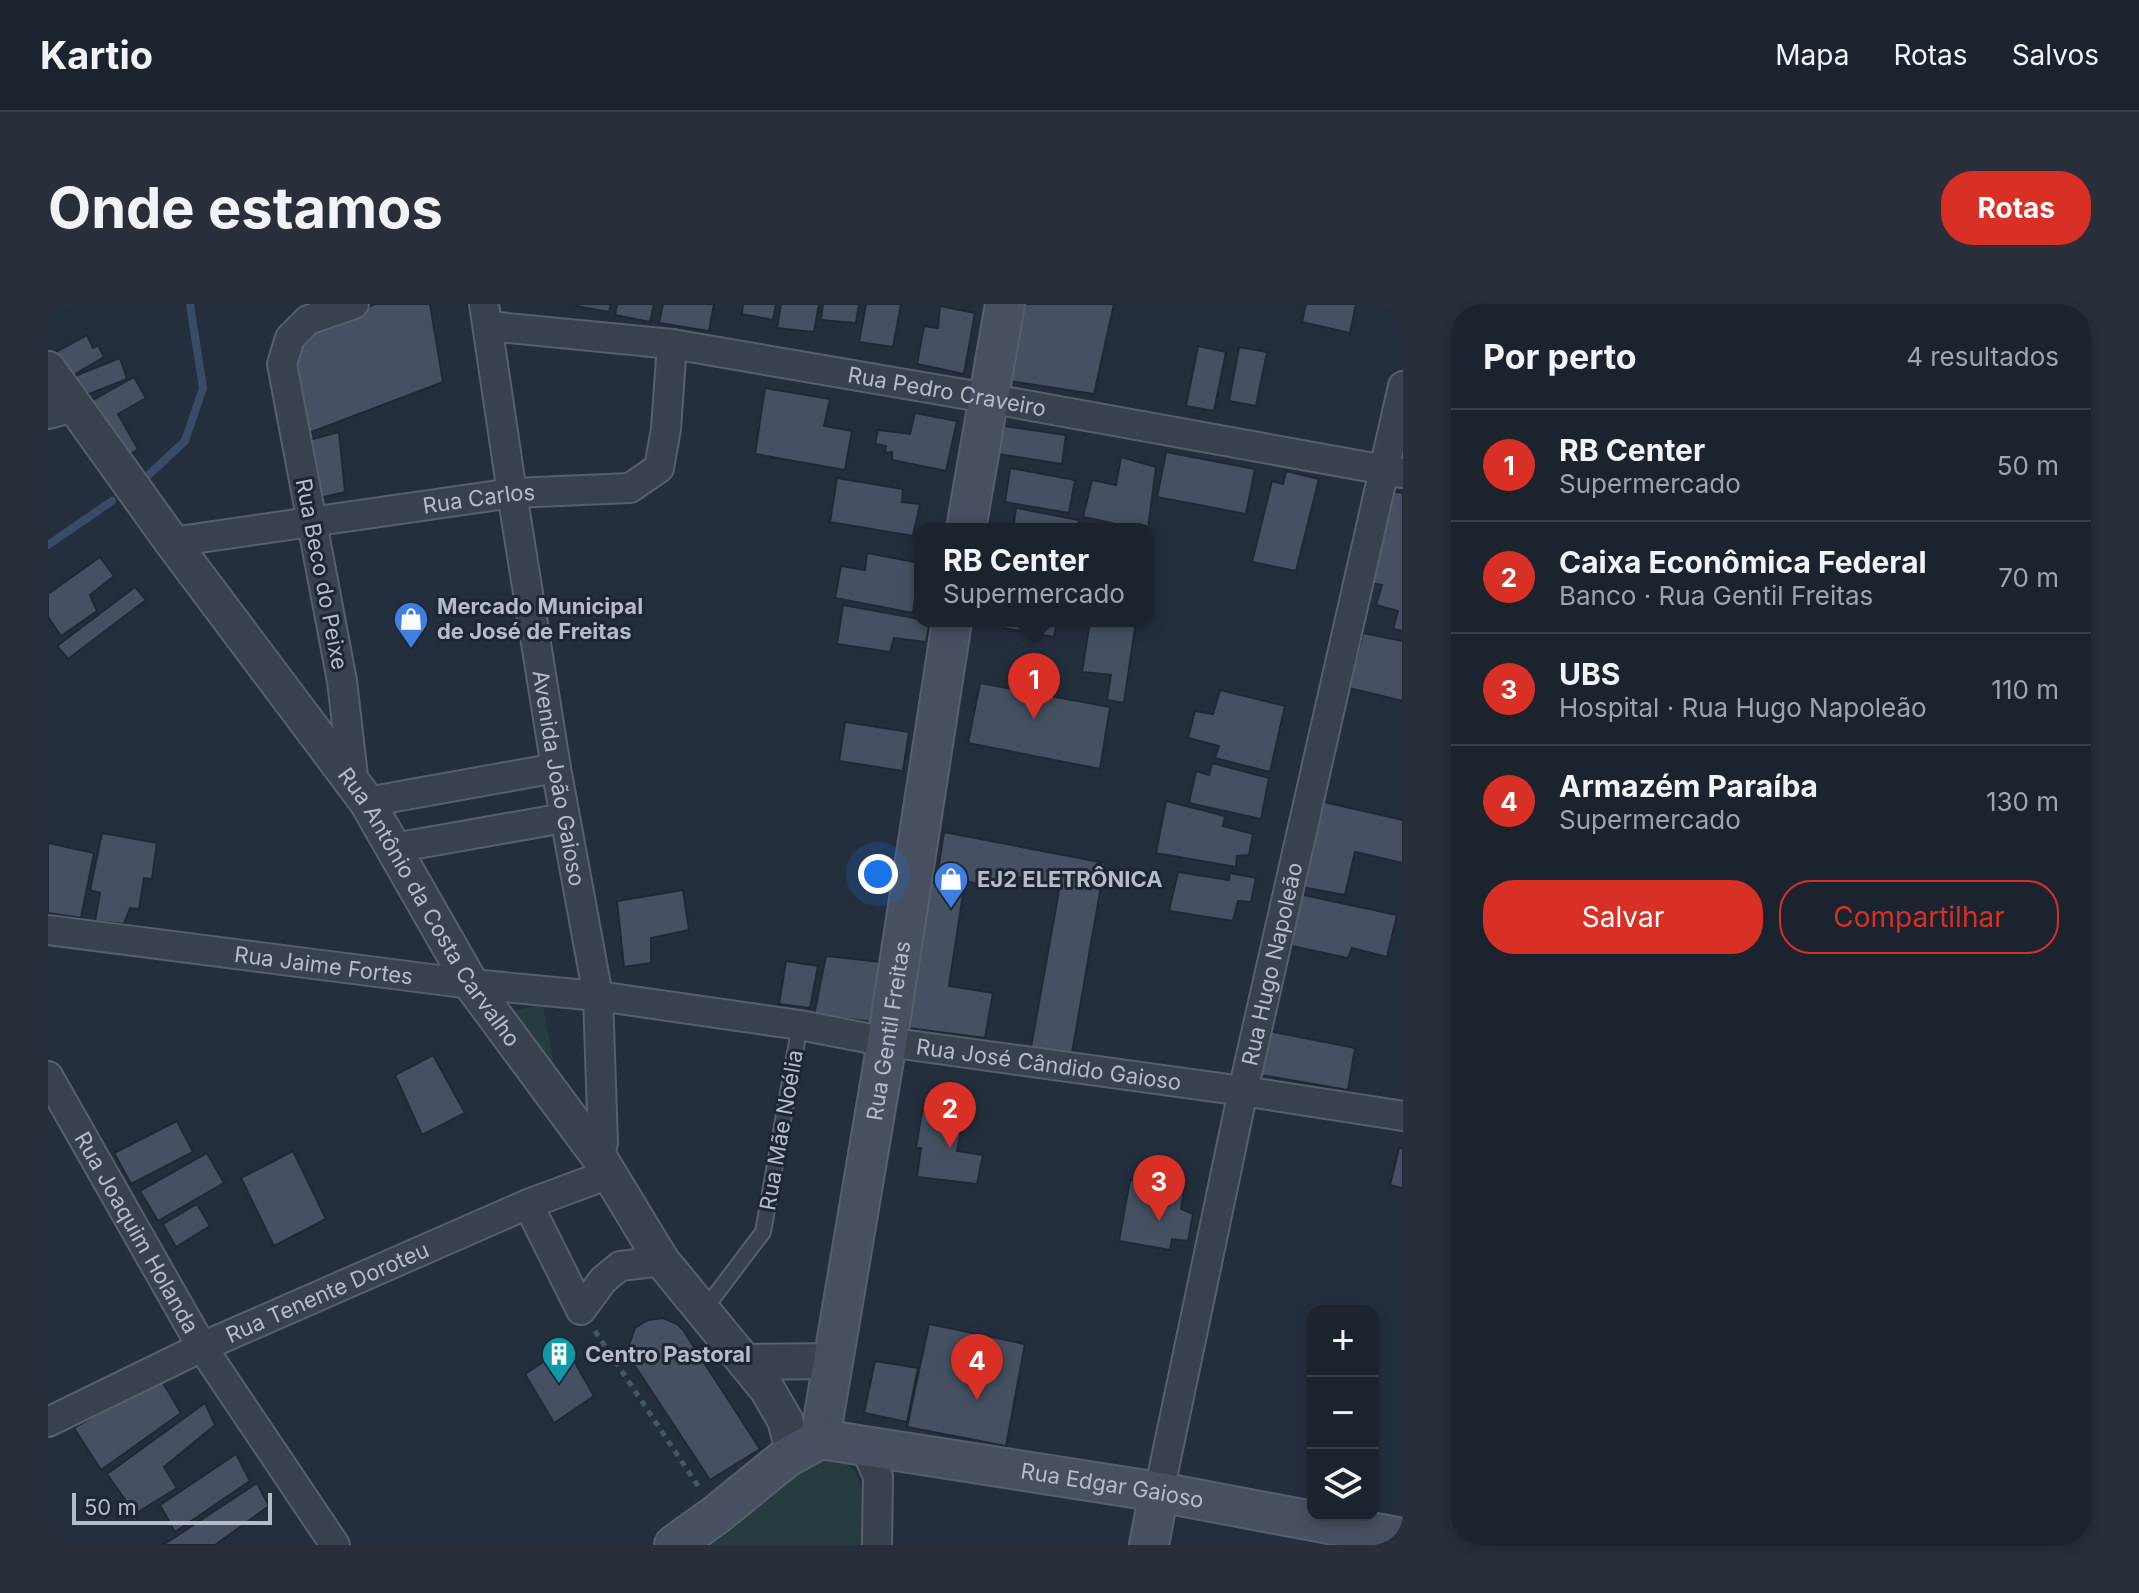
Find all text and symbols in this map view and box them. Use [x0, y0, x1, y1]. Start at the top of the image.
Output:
text: Kartio [40, 32, 153, 78]
text: Mapa [1775, 38, 1849, 72]
text: Rotas [1893, 38, 1968, 72]
text: Salvos [2012, 38, 2099, 72]
button: Rotas [1941, 171, 2091, 245]
text: Onde estamos [48, 174, 443, 242]
text: Por perto [1483, 336, 1637, 377]
text: 4 resultados [1906, 341, 2059, 372]
street label: Rua Pedro Craveiro [846, 361, 1048, 421]
text: RB Center [1559, 432, 1705, 468]
text: 1 [1503, 450, 1515, 481]
text: 50 m [1997, 450, 2059, 481]
text: Supermercado [1559, 468, 1741, 499]
street label: Rua Beco do Peixe [291, 476, 353, 672]
street label: Rua Carlos [421, 479, 536, 519]
popup [914, 523, 1154, 627]
text: RB Center [943, 542, 1089, 578]
text: Caixa Econômica Federal [1559, 544, 1927, 580]
text: 2 [1501, 562, 1517, 593]
text: 70 m [1998, 562, 2059, 593]
text: Supermercado [943, 578, 1125, 609]
text: Banco · Rua Gentil Freitas [1559, 580, 1873, 611]
place label: Mercado Municipal de José de Freitas [437, 593, 643, 644]
shop icon: Mercado Municipal de José de Freitas [392, 600, 430, 650]
pin: 1 [1008, 653, 1060, 719]
text: UBS [1559, 656, 1620, 692]
street label: Avenida João Gaioso [528, 668, 590, 888]
text: 3 [1501, 674, 1517, 705]
text: 110 m [1991, 674, 2059, 705]
text: Hospital · Rua Hugo Napoleão [1559, 692, 1927, 723]
street label: Rua Antônio da Costa Carvalho [333, 762, 526, 1052]
text: Armazém Paraíba [1559, 768, 1818, 804]
text: 4 [1500, 786, 1518, 817]
text: 130 m [1986, 786, 2059, 817]
text: Supermercado [1559, 804, 1741, 835]
your location [858, 854, 898, 894]
shop icon: EJ2 ELETRÔNICA [932, 860, 970, 910]
street label: Rua Hugo Napoleão [1236, 860, 1307, 1068]
place label: EJ2 ELETRÔNICA [977, 866, 1163, 892]
button: Salvar [1483, 880, 1763, 954]
button: Compartilhar [1779, 880, 2059, 954]
street label: Rua Gentil Freitas [861, 939, 915, 1123]
street label: Rua Jaime Fortes [233, 941, 415, 989]
street label: Rua José Cândido Gaioso [915, 1033, 1183, 1095]
street label: Rua Mãe Noélia [754, 1048, 808, 1212]
pin: 2 [924, 1082, 976, 1148]
street label: Rua Joaquim Holanda [69, 1127, 204, 1338]
pin: 3 [1133, 1155, 1185, 1221]
street label: Rua Tenente Doroteu [222, 1236, 433, 1348]
map controls [1307, 1305, 1379, 1521]
button: + [1307, 1305, 1379, 1377]
pin: 4 [951, 1334, 1003, 1400]
building icon: Centro Pastoral [540, 1335, 578, 1385]
place label: Centro Pastoral [585, 1341, 751, 1367]
button: − [1307, 1377, 1379, 1449]
button: layers [1307, 1449, 1379, 1521]
street label: Rua Edgar Gaioso [1019, 1458, 1206, 1513]
scale bar [72, 1489, 272, 1525]
text: 50 m [84, 1494, 137, 1520]

